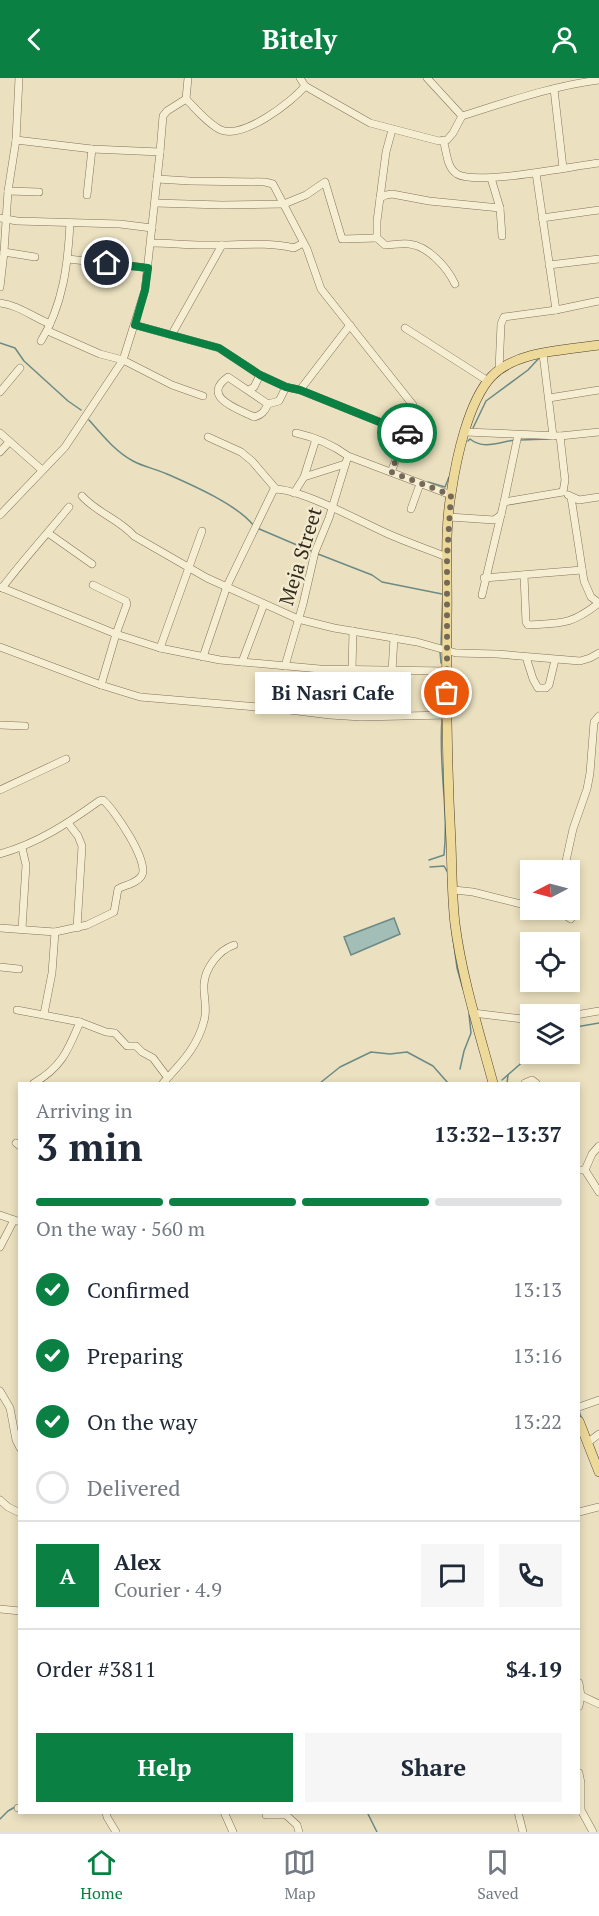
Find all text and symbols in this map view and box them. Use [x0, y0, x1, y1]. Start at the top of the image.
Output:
text: Bitely [262, 21, 337, 57]
icon: back [18, 23, 51, 56]
icon: person [548, 23, 581, 56]
pin [81, 237, 132, 288]
icon: home [90, 246, 123, 279]
courier [377, 403, 437, 463]
icon: car [391, 417, 424, 450]
street label: Meja Street [272, 503, 328, 608]
pin [421, 667, 472, 718]
callout: Bi Nasri Cafe [255, 672, 411, 714]
icon: bag [430, 676, 463, 709]
text: Bi Nasri Cafe [271, 679, 395, 706]
north arrow [520, 860, 580, 920]
map controls [520, 860, 580, 1064]
button: locate [520, 932, 580, 992]
button: layers [520, 1004, 580, 1064]
text: Arriving in [36, 1097, 132, 1124]
text: 13:32–13:37 [434, 1119, 562, 1148]
text: 3 min [36, 1120, 143, 1172]
text: On the way · 560 m [36, 1215, 205, 1242]
icon: check [36, 1273, 69, 1306]
text: Confirmed [87, 1275, 190, 1304]
text: 13:13 [513, 1276, 562, 1303]
icon: check [36, 1339, 69, 1372]
text: Preparing [87, 1341, 183, 1370]
text: 13:16 [513, 1342, 562, 1369]
icon: check [36, 1405, 69, 1438]
text: On the way [87, 1407, 197, 1436]
text: 13:22 [513, 1408, 562, 1435]
text: Delivered [87, 1473, 180, 1502]
button: chat [421, 1544, 484, 1607]
button: phone [499, 1544, 562, 1607]
text: Alex [114, 1547, 161, 1576]
text: A [59, 1561, 76, 1590]
text: Courier · 4.9 [114, 1576, 222, 1603]
text: Order #3811 [36, 1654, 156, 1683]
text: $4.19 [506, 1654, 562, 1683]
button: Help [36, 1733, 293, 1802]
button: Share [305, 1733, 562, 1802]
tab: Home [80, 1846, 123, 1904]
tab: Map [283, 1846, 316, 1904]
tab: Saved [477, 1846, 519, 1904]

